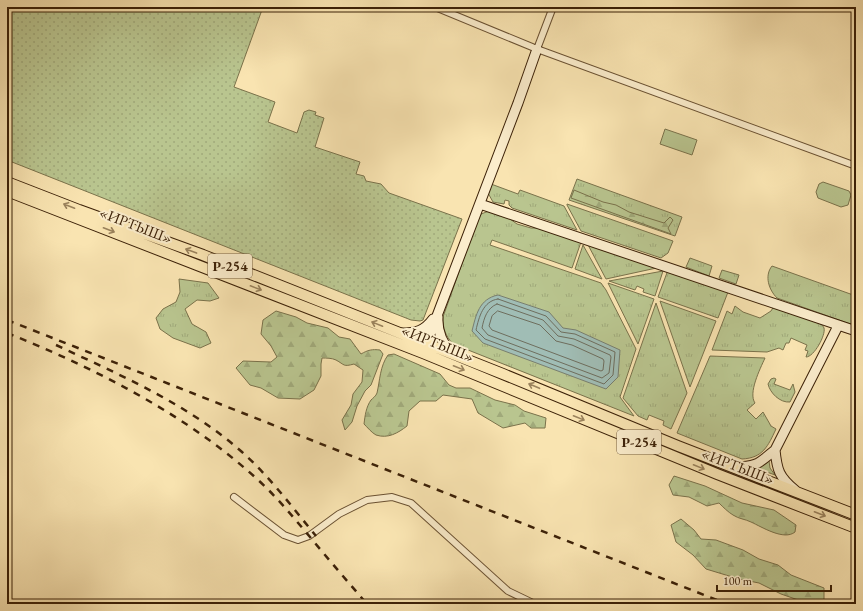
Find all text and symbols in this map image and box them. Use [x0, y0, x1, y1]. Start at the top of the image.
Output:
one-way arrow [63, 201, 75, 209]
street label: «ИРТЫШ» [97, 202, 175, 248]
one-way arrow [102, 227, 114, 235]
one-way arrow [185, 246, 197, 254]
road number: Р-254 [208, 254, 252, 278]
one-way arrow [249, 284, 261, 292]
one-way arrow [371, 320, 383, 328]
street label: «ИРТЫШ» [399, 320, 477, 366]
one-way arrow [452, 365, 464, 372]
one-way arrow [528, 382, 540, 390]
one-way arrow [572, 414, 584, 422]
road number: Р-254 [617, 430, 661, 454]
street label: «ИРТЫШ» [699, 443, 777, 489]
one-way arrow [693, 464, 705, 471]
one-way arrow [814, 511, 826, 519]
scale bar [717, 567, 831, 593]
text: 100 m [723, 573, 753, 589]

